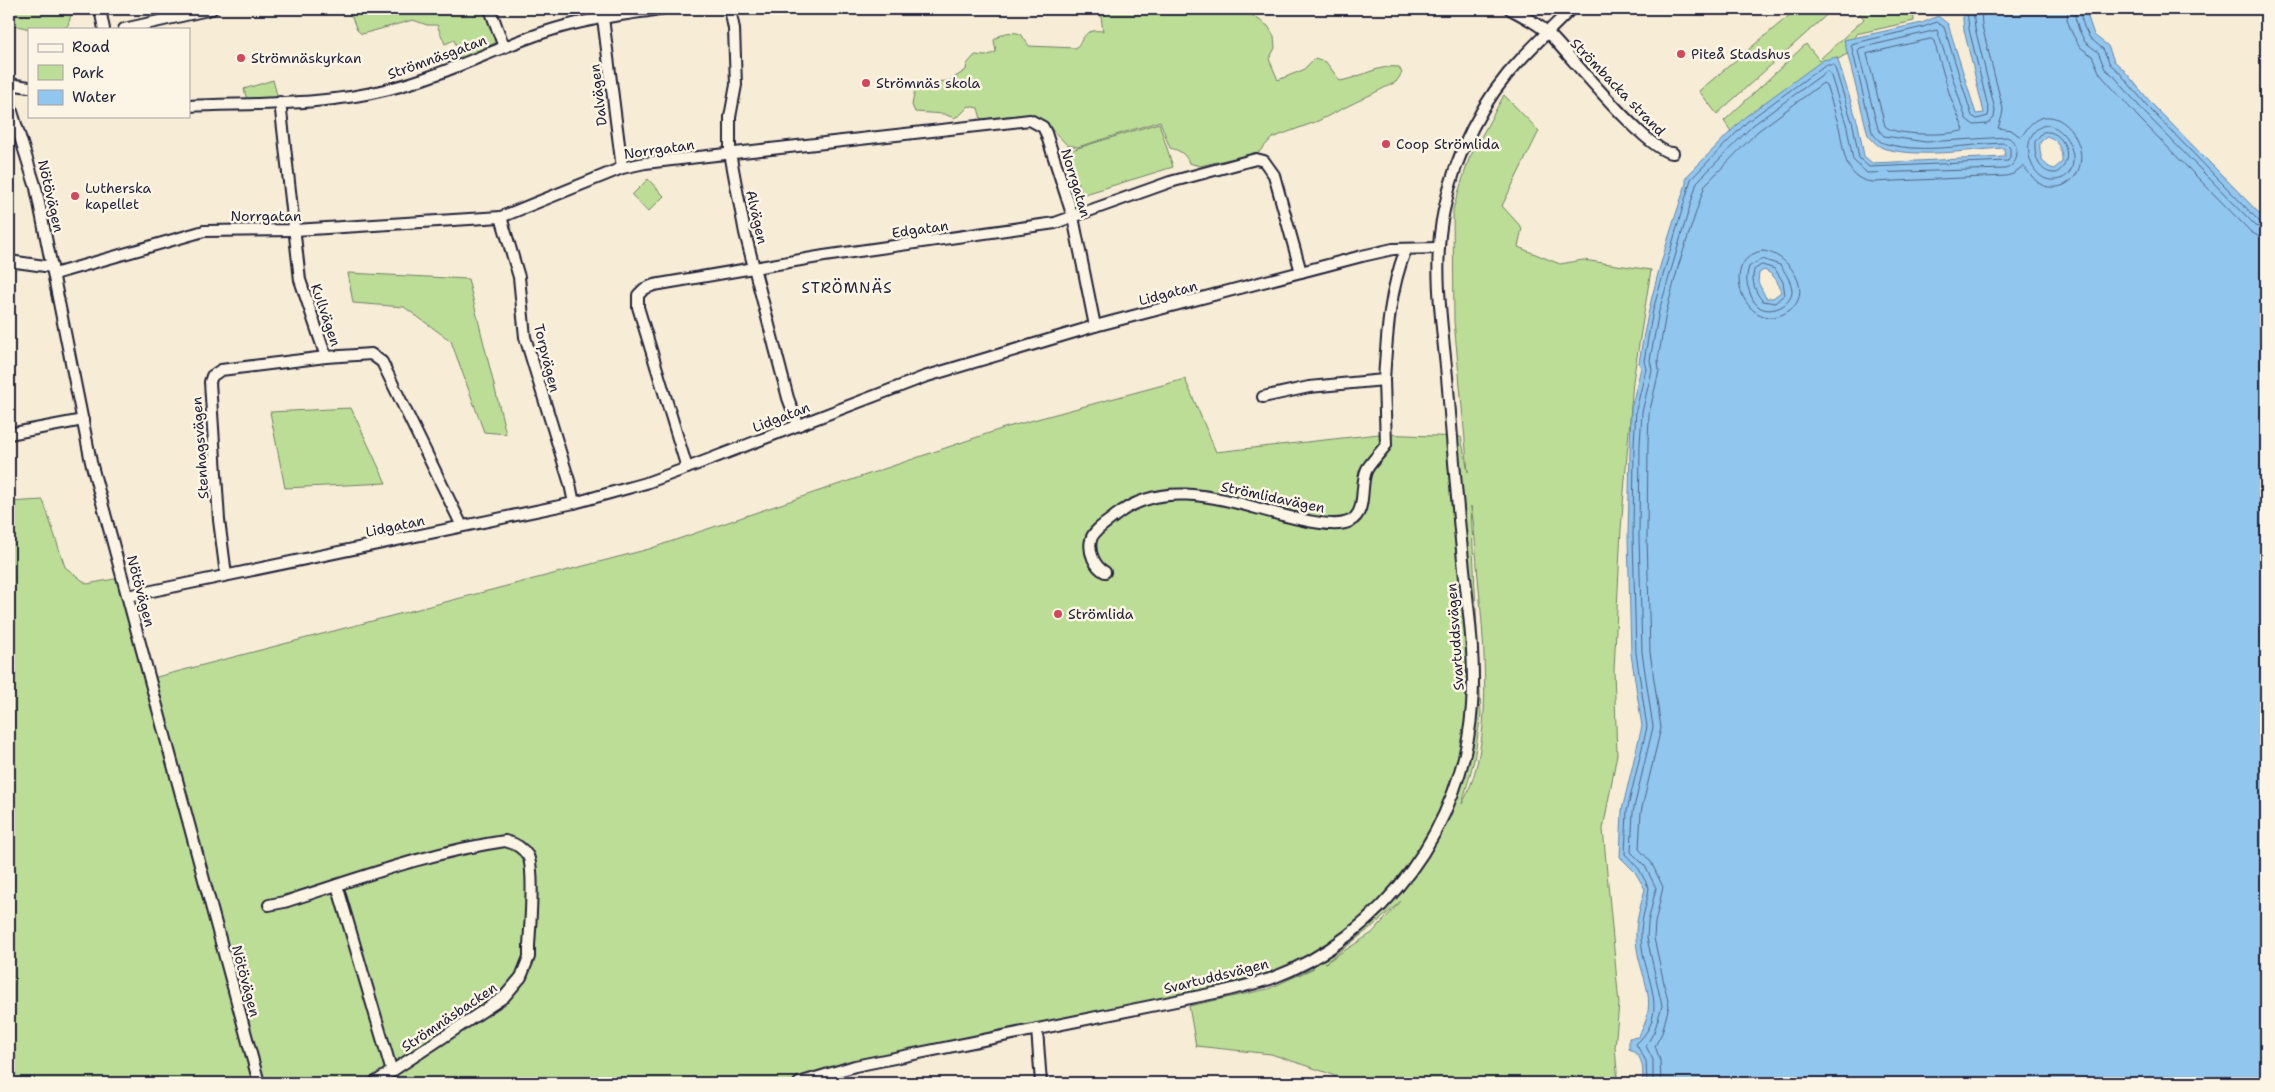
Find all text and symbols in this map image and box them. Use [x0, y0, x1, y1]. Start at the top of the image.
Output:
legend [28, 28, 190, 118]
street label: Strömnäsgatan [385, 31, 489, 83]
street label: Strömbacka strand [1567, 34, 1669, 140]
text: Road [72, 37, 110, 57]
place label: Piteå Stadshus [1691, 45, 1791, 63]
marker: Piteå Stadshus [1675, 48, 1687, 60]
place label: Strömnäskyrkan [251, 49, 362, 67]
marker: Strömnäskyrkan [235, 52, 247, 64]
text: Park [72, 63, 104, 83]
street label: Dalvägen [585, 63, 611, 127]
place label: Strömnäs skola [876, 74, 981, 92]
marker: Strömnäs skola [860, 77, 872, 89]
text: Water [72, 87, 116, 107]
street label: Norrgatan [623, 135, 696, 163]
place label: Coop Strömlida [1396, 135, 1500, 153]
marker: Coop Strömlida [1380, 138, 1392, 150]
street label: Norrgatan [1057, 146, 1095, 220]
street label: Nötövägen [34, 158, 68, 234]
place label: Lutherska kapellet [85, 179, 152, 213]
street label: Alvägen [742, 188, 772, 246]
marker: Lutherska kapellet [69, 190, 81, 202]
street label: Norrgatan [230, 207, 302, 225]
street label: Edgatan [890, 216, 950, 242]
street label: Lidgatan [1137, 276, 1200, 309]
district label: STRÖMNÄS [802, 278, 892, 298]
street label: Kullvägen [307, 281, 345, 349]
street label: Torpvägen [530, 322, 564, 394]
street label: Stenhagsvägen [187, 396, 213, 500]
street label: Lidgatan [750, 398, 813, 436]
street label: Strömlidavägen [1219, 477, 1327, 517]
street label: Lidgatan [364, 511, 427, 541]
street label: Nötövägen [123, 553, 159, 629]
street label: Svartuddsvägen [1442, 582, 1468, 691]
place label: Strömlida [1068, 605, 1134, 623]
marker: Strömlida [1052, 608, 1064, 620]
street label: Nötövägen [228, 943, 264, 1019]
street label: Svartuddsvägen [1162, 954, 1271, 998]
street label: Strömnäsbacken [398, 978, 501, 1056]

